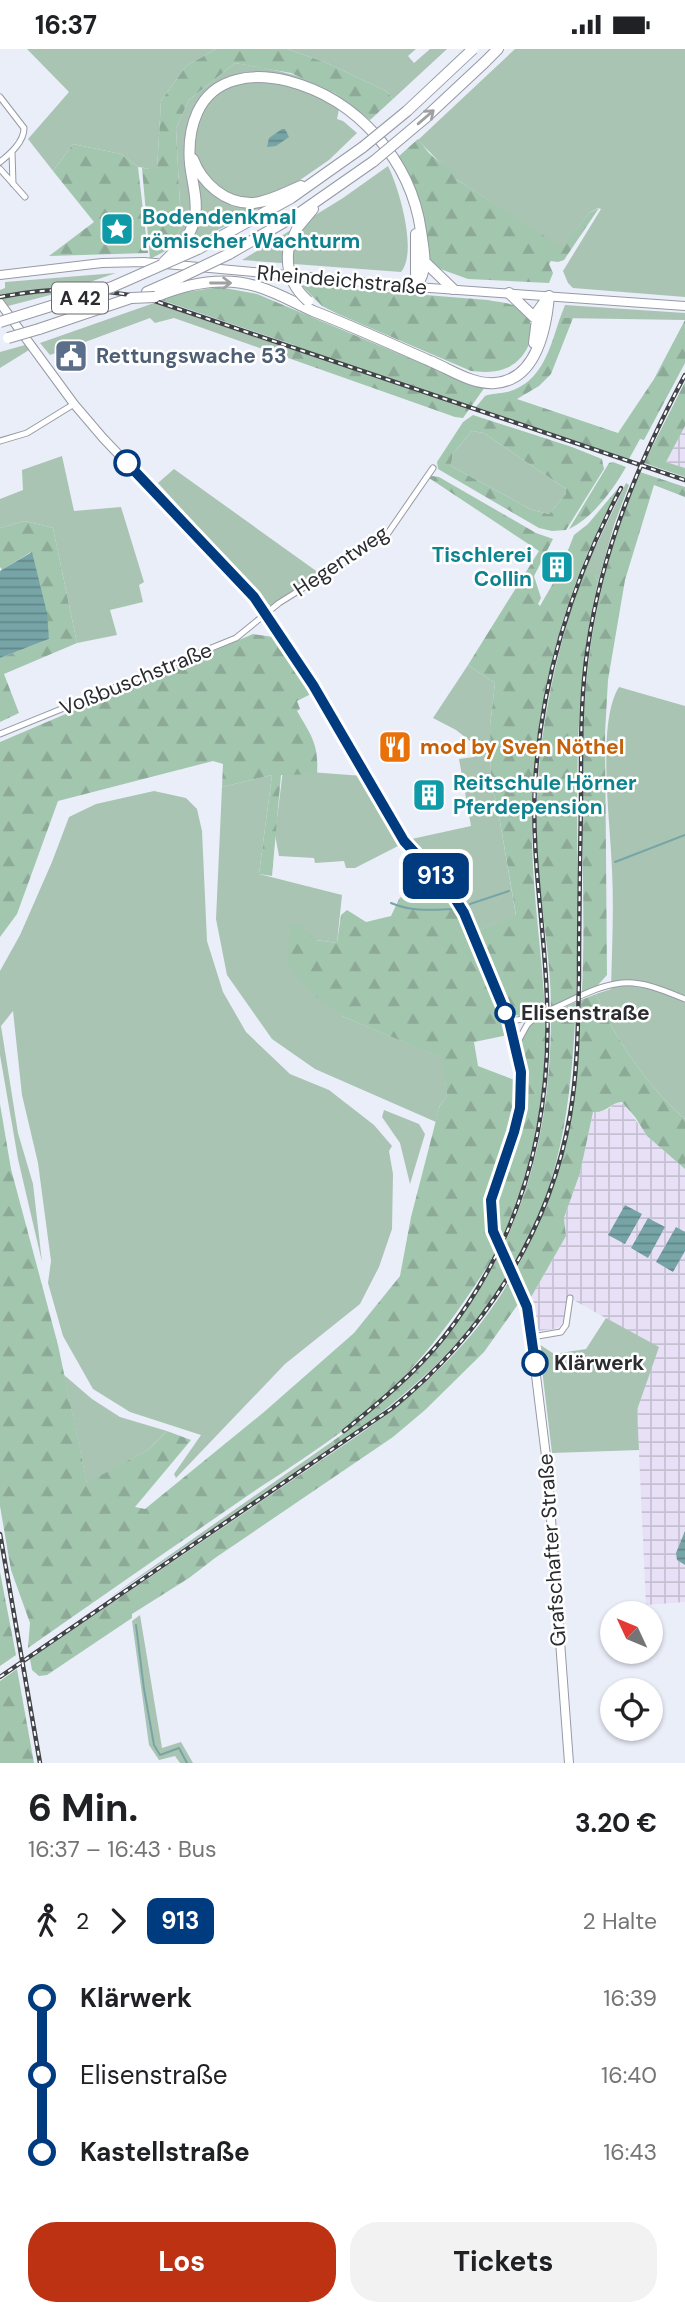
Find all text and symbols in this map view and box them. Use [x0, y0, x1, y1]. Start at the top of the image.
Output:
text: 16:37 [35, 8, 97, 42]
one-way arrow [417, 109, 435, 125]
place label: Bodendenkmal römischer Wachturm [142, 203, 360, 255]
place icon: Bodendenkmal römischer Wachturm [98, 210, 136, 248]
street label: Rheindeichstraße [256, 259, 428, 301]
one-way arrow [210, 276, 233, 289]
road number: A 42 [52, 282, 108, 313]
public building icon: Rettungswache 53 [52, 337, 90, 375]
place label: Rettungswache 53 [96, 342, 287, 370]
unlabelled marker [114, 450, 140, 476]
street label: Hegentweg [288, 519, 394, 603]
place label: Tischlerei Collin [432, 541, 532, 593]
building icon: Tischlerei Collin [538, 548, 576, 586]
street label: Voßbuschstraße [56, 636, 216, 722]
restaurant icon: mod by Sven Nöthel [376, 728, 414, 766]
place label: mod by Sven Nöthel [420, 733, 624, 761]
place label: Reitschule Hörner Pferdepension [453, 769, 637, 821]
building icon: Reitschule Hörner Pferdepension [410, 776, 448, 814]
line badge: 913 [396, 853, 476, 899]
text: 913 [417, 860, 455, 891]
place label: Elisenstraße [521, 999, 650, 1027]
marker: Elisenstraße [495, 1003, 515, 1023]
place label: Klärwerk [554, 1349, 644, 1377]
marker: Klärwerk [522, 1350, 548, 1376]
street label: Grafschafter Straße [531, 1452, 573, 1647]
north arrow [600, 1601, 663, 1664]
map controls [600, 1601, 663, 1741]
button: locate [600, 1678, 663, 1741]
text: 6 Min. [28, 1783, 138, 1833]
text: 3.20 € [575, 1806, 657, 1840]
text: 16:37 – 16:43 · Bus [28, 1834, 217, 1864]
icon: walk [28, 1902, 66, 1940]
icon: forward [99, 1902, 137, 1940]
text: 913 [161, 1905, 200, 1936]
text: 2 [76, 1906, 89, 1936]
text: 2 Halte [583, 1906, 657, 1936]
text: Klärwerk [80, 1981, 192, 2015]
text: 16:39 [603, 1983, 657, 2013]
text: Elisenstraße [80, 2058, 228, 2092]
text: 16:40 [601, 2060, 657, 2090]
text: Kastellstraße [80, 2135, 250, 2169]
text: 16:43 [603, 2137, 657, 2167]
button: Los [28, 2222, 336, 2302]
button: Tickets [350, 2222, 657, 2302]

